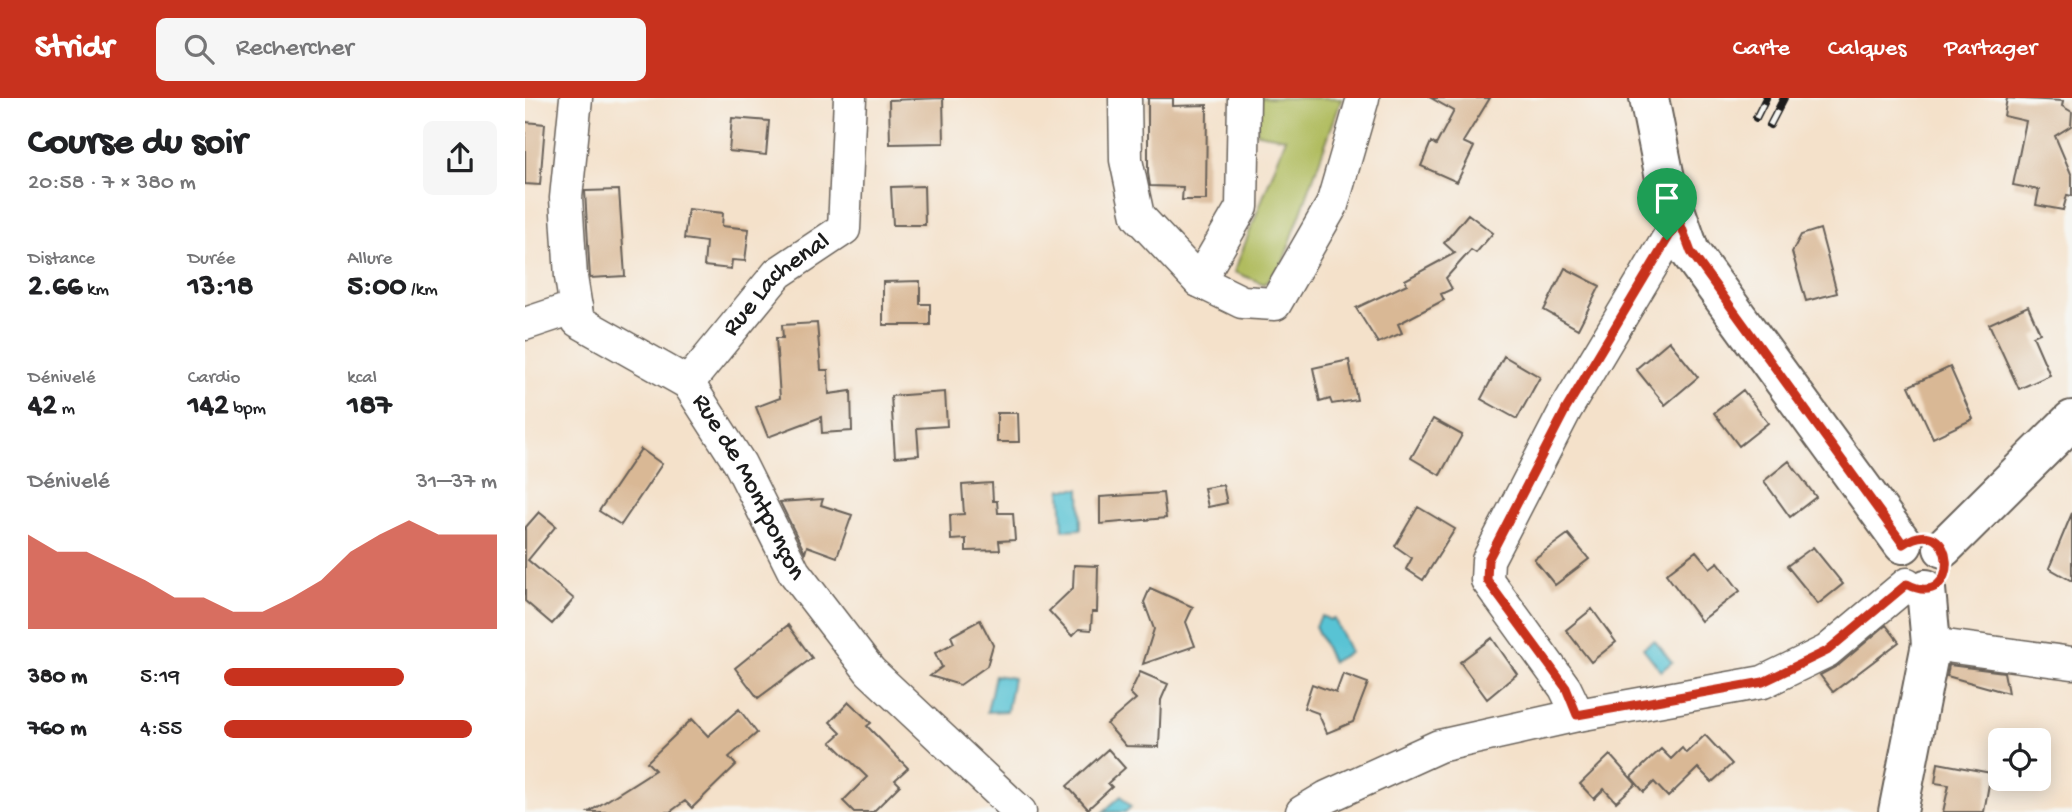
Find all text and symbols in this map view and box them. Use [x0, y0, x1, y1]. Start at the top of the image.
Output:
search box [156, 18, 646, 81]
text: Stridr [35, 30, 114, 68]
icon: search [180, 30, 218, 68]
text: Rechercher [236, 34, 354, 65]
text: Carte [1733, 35, 1790, 64]
text: Calques [1828, 35, 1906, 64]
text: Partager [1944, 35, 2037, 64]
button: share [423, 121, 497, 195]
text: Course du soir [28, 122, 247, 166]
pin [1637, 168, 1697, 240]
text: 20:58 · 7 × 380 m [28, 170, 196, 197]
icon: arrive [1648, 179, 1686, 217]
street label: Rue Lachenal [716, 227, 836, 343]
text: Distance [28, 248, 95, 271]
text: Durée [188, 248, 235, 271]
text: Allure [347, 248, 392, 271]
text: 2.66 [28, 271, 83, 306]
text: 13:18 [188, 271, 253, 306]
text: 5:00 [347, 271, 407, 306]
text: km [83, 279, 109, 302]
text: /km [407, 279, 438, 302]
text: Dénivelé [28, 367, 96, 390]
text: Cardio [188, 367, 240, 390]
text: kcal [347, 367, 377, 390]
street label: Rue de Montponçon [684, 388, 811, 588]
text: 42 [28, 390, 57, 425]
text: 142 [188, 390, 229, 425]
text: 187 [347, 390, 391, 425]
text: m [57, 398, 75, 421]
text: bpm [229, 398, 266, 421]
text: Dénivelé [28, 469, 110, 496]
text: 31–37 m [416, 469, 497, 496]
text: 380 m [28, 664, 87, 691]
text: 5:19 [140, 664, 180, 691]
text: 760 m [28, 716, 86, 743]
text: 4:55 [140, 716, 182, 743]
map controls [1988, 728, 2051, 791]
button: locate [1988, 728, 2051, 791]

